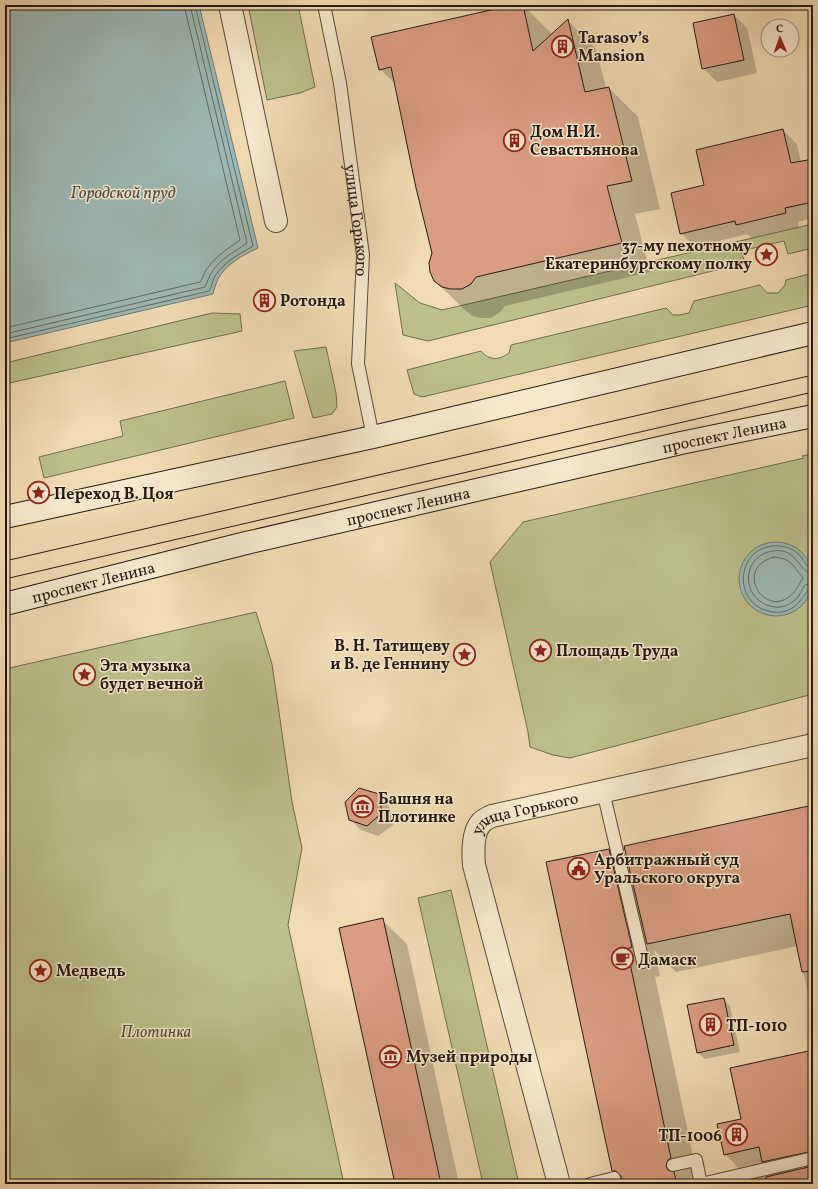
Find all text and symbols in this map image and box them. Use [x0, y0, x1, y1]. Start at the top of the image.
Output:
north arrow [760, 18, 800, 58]
text: С [776, 22, 784, 37]
place label: Tarasov’s Mansion [578, 28, 649, 68]
building icon: Tarasov’s Mansion [549, 33, 575, 59]
place label: Дом Н.И. Севастьянова [530, 122, 639, 162]
building icon: Дом Н.И. Севастьянова [501, 127, 527, 153]
street label: улица Горького [338, 163, 372, 277]
water label: Городской пруд [71, 182, 176, 205]
place label: 37-му пехотному Екатеринбургскому полку [545, 236, 752, 276]
place icon: 37-му пехотному Екатеринбургскому полку [754, 241, 780, 267]
building icon: Ротонда [252, 287, 278, 313]
place label: Ротонда [280, 291, 346, 313]
street label: проспект Ленина [660, 413, 789, 460]
place icon: Переход В. Цоя [26, 480, 52, 506]
street label: проспект Ленина [345, 483, 473, 533]
place label: Переход В. Цоя [54, 484, 174, 506]
street label: проспект Ленина [30, 557, 158, 610]
place label: В. Н. Татищеву и В. де Геннину [330, 636, 450, 676]
place icon: Площадь Труда [527, 637, 553, 663]
place icon: В. Н. Татищеву и В. де Геннину [452, 641, 478, 667]
place label: Площадь Труда [556, 641, 679, 663]
place label: Эта музыка будет вечной [100, 656, 203, 696]
place icon: Эта музыка будет вечной [72, 661, 98, 687]
street label: улица Горького [467, 788, 580, 839]
place label: Башня на Плотинке [378, 789, 456, 829]
museum icon: Башня на Плотинке [350, 794, 376, 820]
place label: Арбитражный суд Уральского округа [594, 850, 741, 890]
public building icon: Арбитражный суд Уральского округа [565, 855, 591, 881]
cafe icon: Дамаск [609, 946, 635, 972]
place label: Дамаск [638, 950, 697, 972]
place icon: Медведь [28, 957, 54, 983]
place label: Медведь [56, 961, 126, 983]
building icon: ТП-1010 [697, 1012, 723, 1038]
place label: ТП-1010 [726, 1016, 787, 1038]
park label: Плотинка [121, 1022, 192, 1044]
museum icon: Музей природы [377, 1043, 403, 1069]
place label: Музей природы [406, 1047, 532, 1069]
building icon: ТП-1006 [724, 1122, 750, 1148]
place label: ТП-1006 [658, 1126, 722, 1148]

